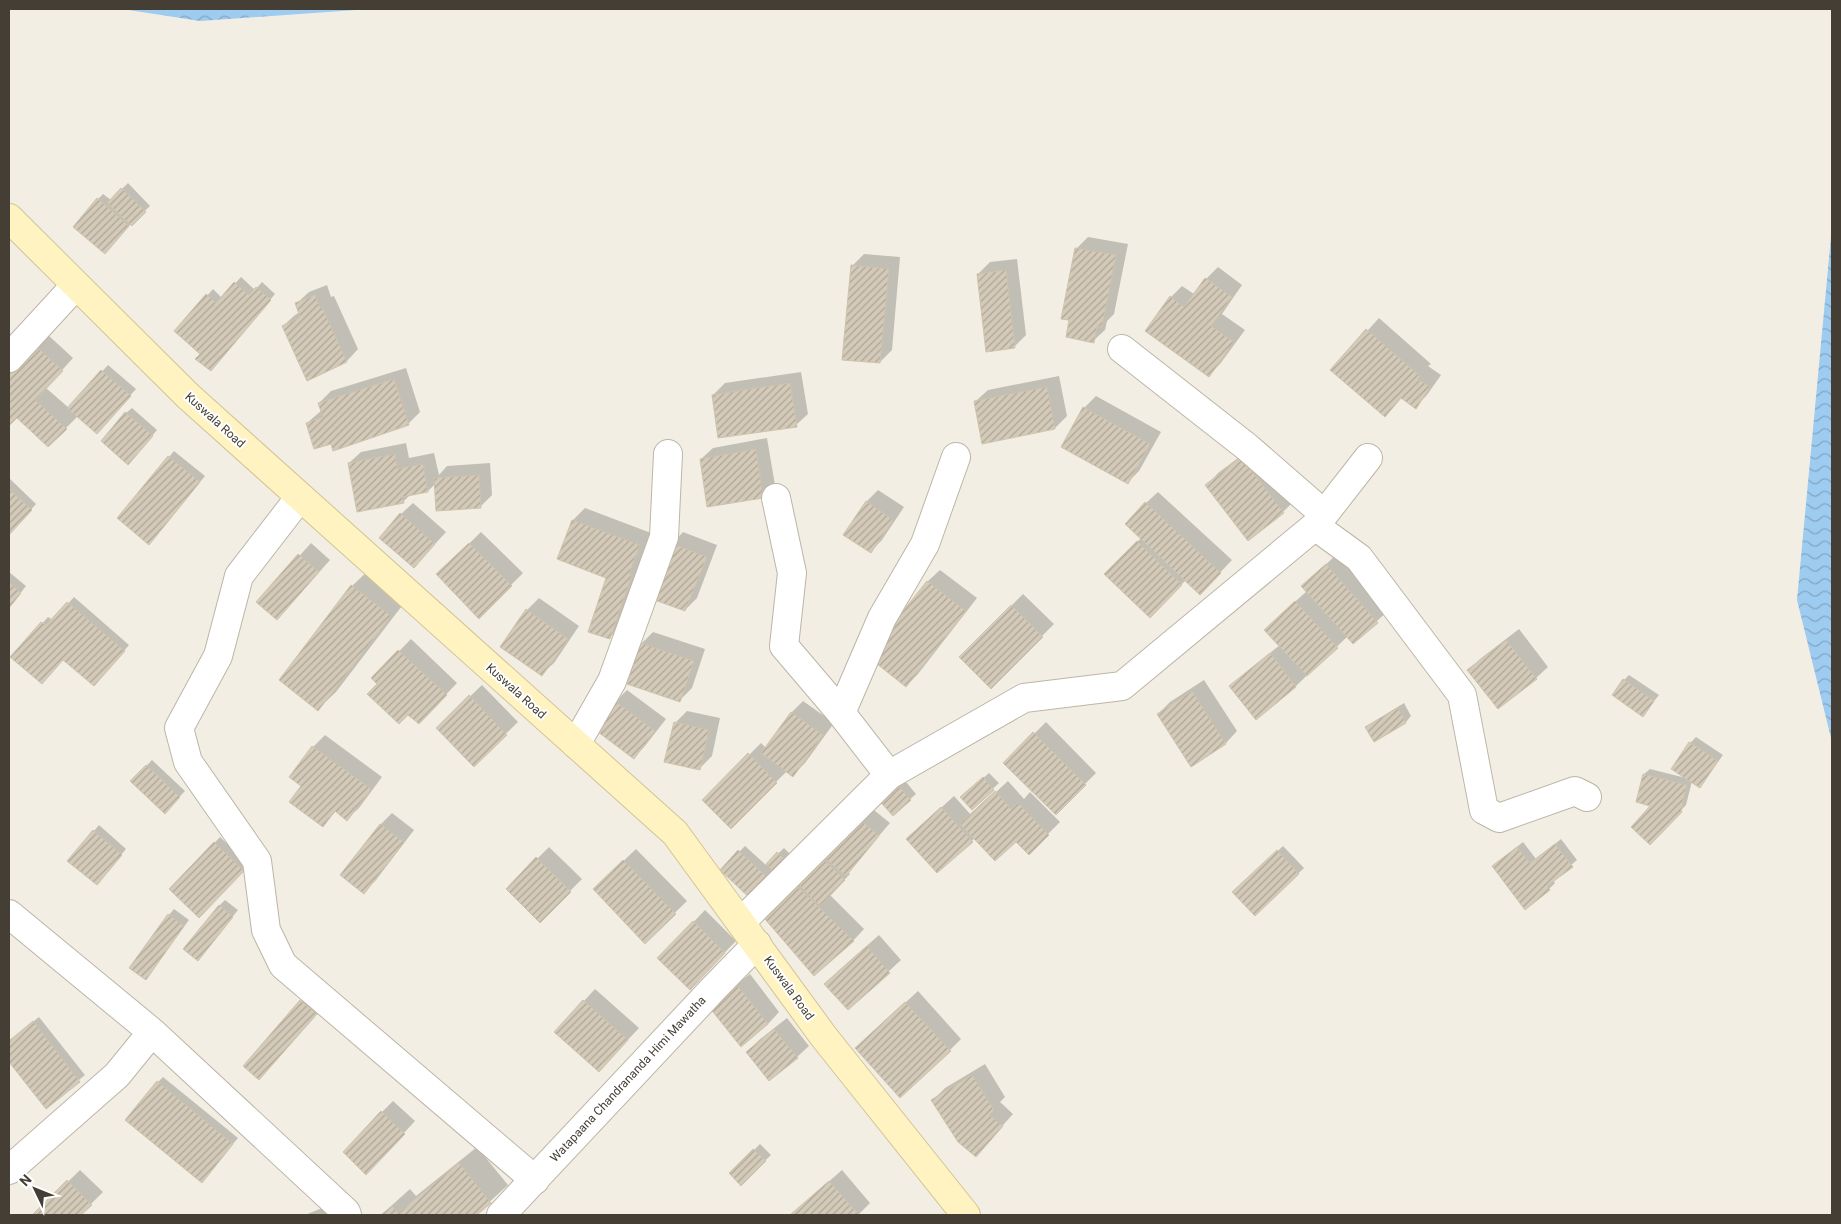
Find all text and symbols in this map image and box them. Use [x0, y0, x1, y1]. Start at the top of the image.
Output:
street label: Kuswala Road [182, 389, 248, 451]
street label: Kuswala Road [483, 660, 549, 722]
street label: Kuswala Road [761, 953, 817, 1023]
street label: Watapaana Chandrananda Himi Mawatha [547, 993, 709, 1165]
north arrow [10, 1164, 60, 1214]
text: N [16, 1171, 35, 1189]

